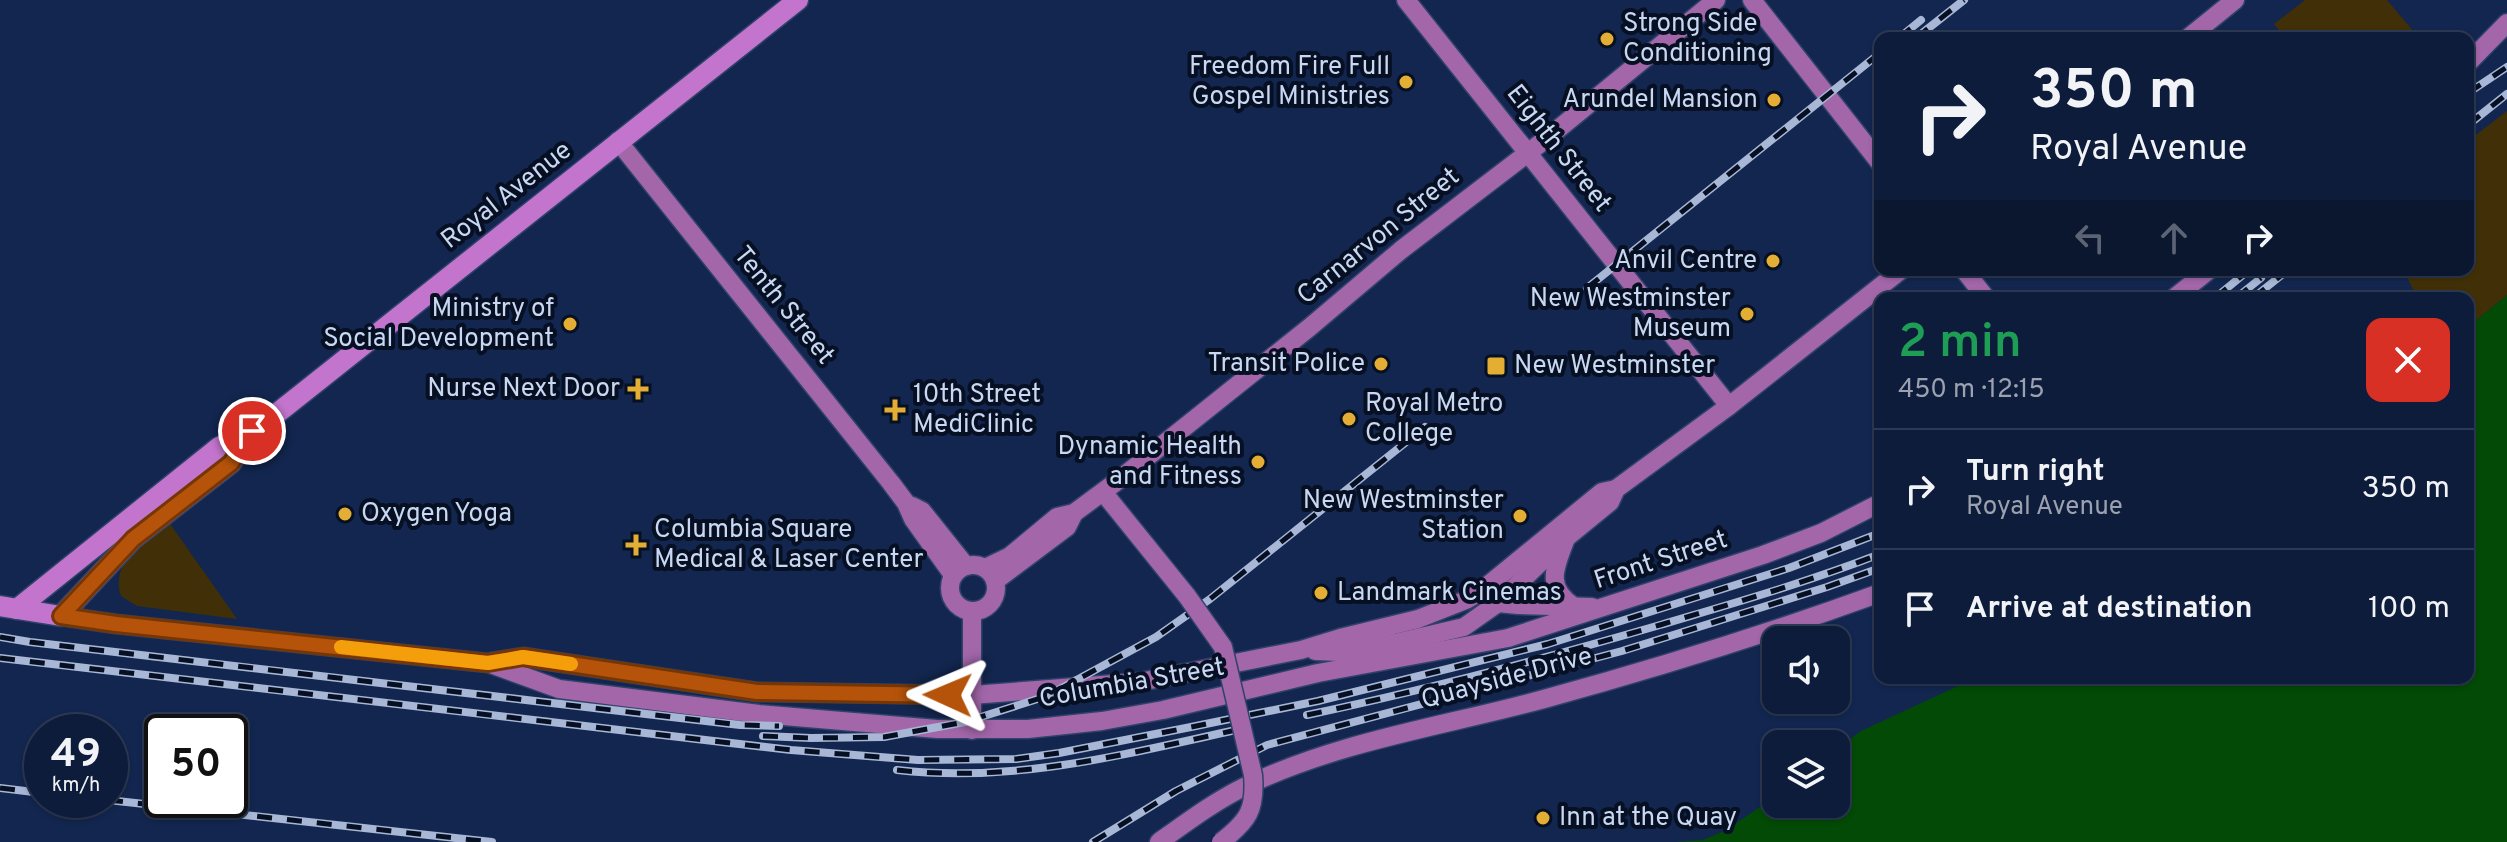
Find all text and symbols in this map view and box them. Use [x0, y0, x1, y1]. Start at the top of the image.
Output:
place label: Strong Side Conditioning [1623, 8, 1772, 71]
marker: Strong Side Conditioning [1598, 30, 1616, 48]
place label: Freedom Fire Full Gospel Ministries [1189, 51, 1390, 114]
text: 350 m [2030, 58, 2198, 128]
icon: right [1898, 64, 2002, 168]
marker: Freedom Fire Full Gospel Ministries [1397, 73, 1415, 91]
street label: Eighth Street [1498, 79, 1618, 219]
place label: Arundel Mansion [1563, 84, 1758, 117]
marker: Arundel Mansion [1765, 91, 1783, 109]
text: Royal Avenue [2030, 127, 2247, 173]
street label: Royal Avenue [435, 135, 579, 257]
street label: Carnarvon Street [1291, 161, 1467, 313]
icon: left [2068, 216, 2112, 260]
icon: ahead [2152, 216, 2196, 260]
icon: right [2236, 216, 2280, 260]
street label: Tenth Street [725, 240, 841, 372]
place label: Anvil Centre [1614, 245, 1757, 278]
marker: Anvil Centre [1764, 252, 1782, 270]
place label: New Westminster Museum [1530, 283, 1731, 346]
place label: Ministry of Social Development [323, 293, 554, 356]
marker: New Westminster Museum [1738, 305, 1756, 323]
text: 2 min [1898, 314, 2022, 374]
marker: Ministry of Social Development [561, 315, 579, 333]
button: close [2366, 318, 2450, 402]
place label: Transit Police [1208, 348, 1365, 381]
place label: New Westminster [1514, 350, 1715, 383]
marker: Transit Police [1372, 355, 1390, 373]
marker: New Westminster [1485, 355, 1507, 377]
place label: Nurse Next Door [427, 373, 620, 406]
text: 450 m · 12:15 [1898, 374, 2045, 407]
marker: Nurse Next Door [627, 378, 649, 400]
place label: 10th Street MediClinic [913, 379, 1041, 442]
place label: Royal Metro College [1365, 388, 1503, 451]
pin [218, 397, 286, 465]
marker: 10th Street MediClinic [884, 399, 906, 421]
icon: arrive [230, 409, 274, 453]
marker: Royal Metro College [1340, 410, 1358, 428]
place label: Dynamic Health and Fitness [1057, 431, 1242, 494]
marker: Dynamic Health and Fitness [1249, 453, 1267, 471]
text: Turn right [1966, 454, 2104, 491]
icon: right [1898, 467, 1942, 511]
text: 350 m [2362, 471, 2450, 508]
place label: New Westminster Station [1303, 485, 1504, 548]
text: Royal Avenue [1966, 491, 2123, 524]
place label: Oxygen Yoga [361, 498, 512, 531]
marker: Oxygen Yoga [336, 505, 354, 523]
marker: New Westminster Station [1511, 507, 1529, 525]
place label: Columbia Square Medical & Laser Center [654, 514, 924, 577]
street label: Front Street [1590, 524, 1732, 598]
marker: Columbia Square Medical & Laser Center [625, 534, 647, 556]
place label: Landmark Cinemas [1337, 577, 1562, 610]
marker: Landmark Cinemas [1312, 584, 1330, 602]
icon: arrive [1898, 587, 1942, 631]
text: Arrive at destination [1966, 591, 2252, 628]
text: 100 m [2368, 591, 2450, 628]
map controls [1762, 626, 1850, 818]
button: sound [1762, 626, 1850, 714]
street label: Quayside Drive [1418, 640, 1596, 718]
street label: Columbia Street [1037, 651, 1227, 717]
position arrow [906, 653, 990, 737]
speed limit sign: 50 [144, 714, 248, 818]
button: layers [1762, 730, 1850, 818]
text: 49 [51, 731, 101, 781]
text: km/h [52, 773, 100, 799]
place label: Inn at the Quay [1559, 802, 1737, 835]
marker: Inn at the Quay [1534, 809, 1552, 827]

